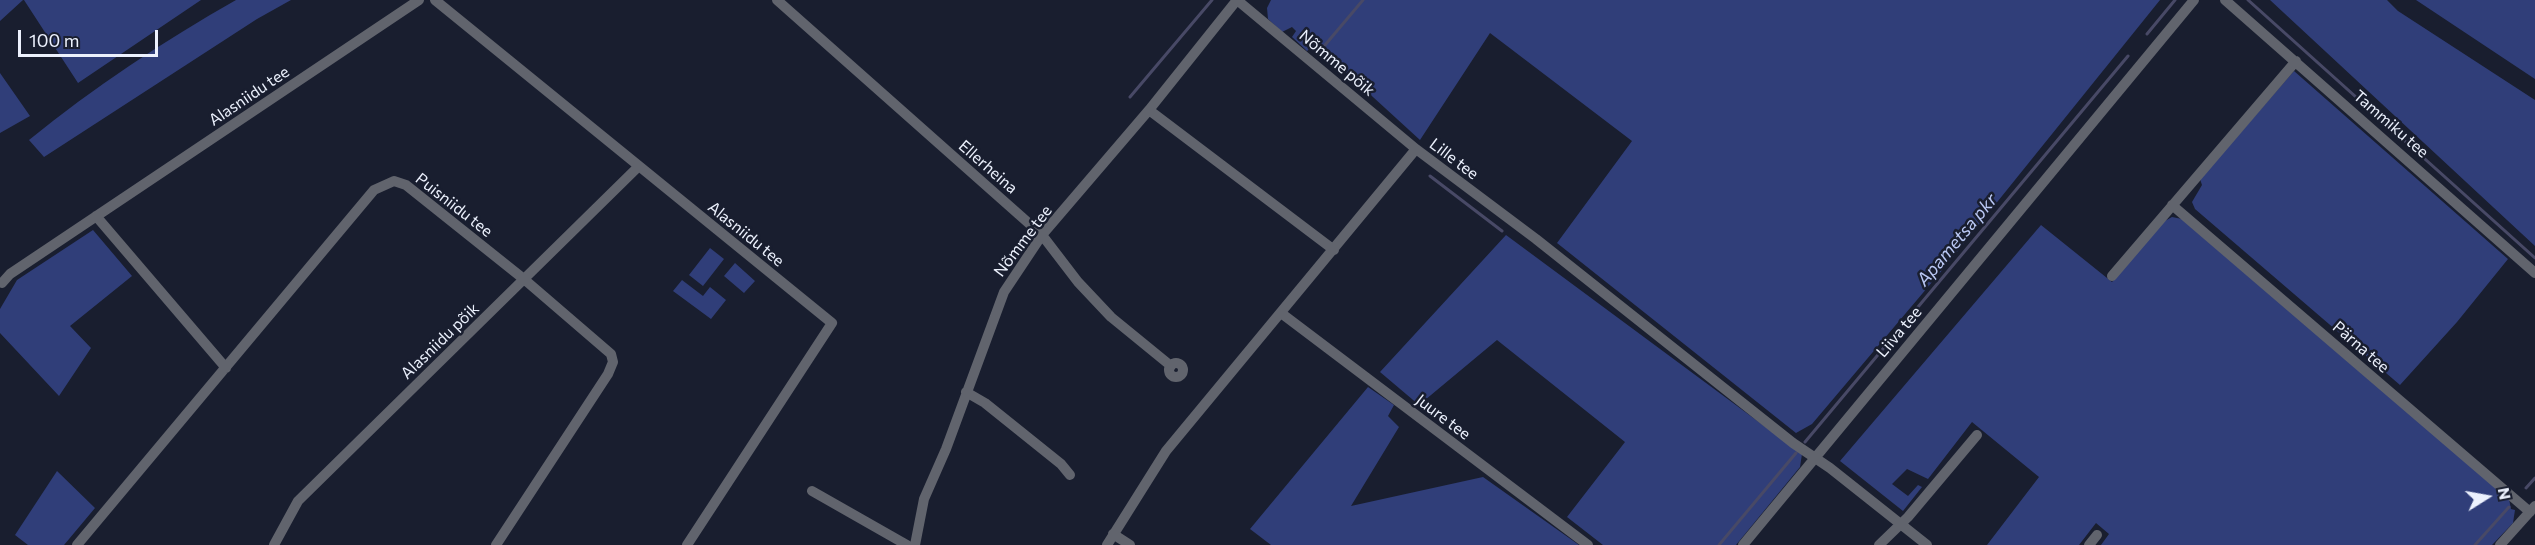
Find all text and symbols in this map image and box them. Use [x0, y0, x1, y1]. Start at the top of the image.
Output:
scale bar [21, 18, 160, 56]
street label: Nõmme põik [1295, 26, 1379, 100]
text: 100 m [29, 29, 79, 51]
street label: Alasniidu tee [205, 62, 293, 130]
street label: Tammiku tee [2350, 86, 2432, 162]
street label: Lille tee [1426, 134, 1482, 184]
street label: Ellerheina [955, 136, 1021, 198]
street label: Puisniidu tee [412, 169, 496, 241]
water label: Apametsa pkr [1912, 190, 2002, 290]
street label: Alasniidu tee [704, 197, 788, 271]
street label: Nõmme tee [990, 202, 1056, 280]
street label: Alasniidu põik [397, 299, 483, 383]
street label: Liiva tee [1872, 303, 1926, 361]
street label: Pärna tee [2329, 317, 2393, 377]
street label: Juure tee [1412, 390, 1474, 444]
north arrow [2457, 467, 2517, 527]
text: N [2495, 486, 2516, 501]

